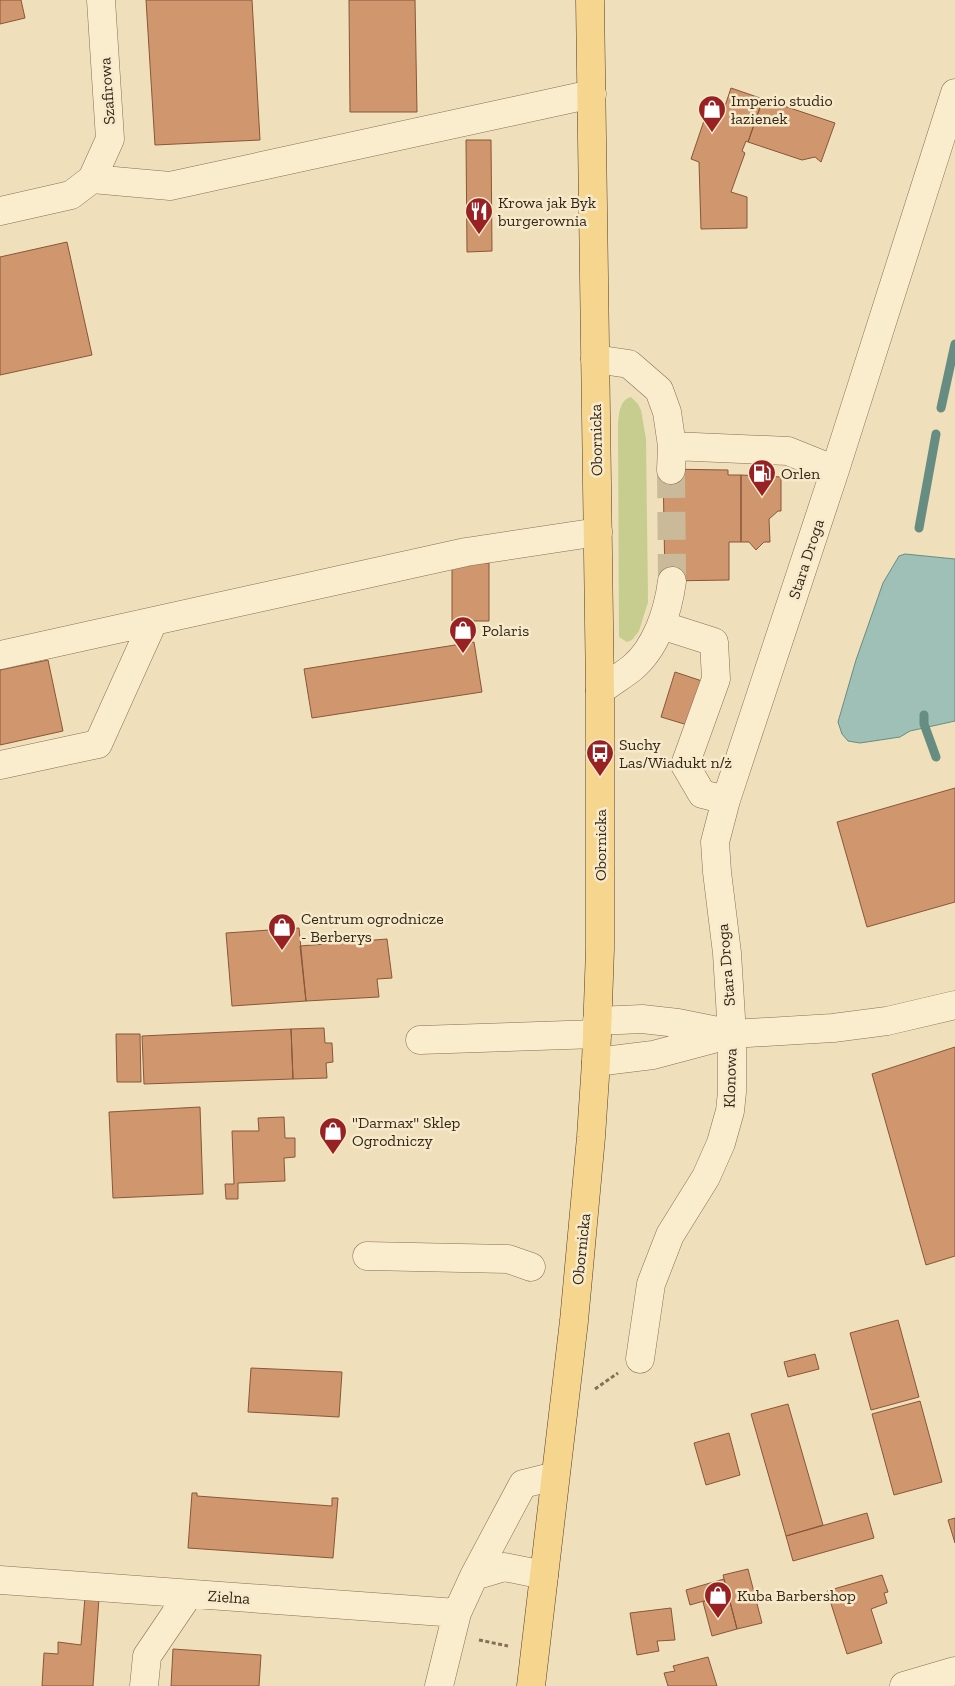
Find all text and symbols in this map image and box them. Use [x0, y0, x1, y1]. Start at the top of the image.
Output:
street label: Szafirowa [95, 56, 119, 125]
place label: Imperio studio łazienek [731, 91, 833, 128]
shop icon: Imperio studio łazienek [697, 94, 727, 133]
place label: Krowa jak Byk burgerownia [497, 193, 597, 230]
restaurant icon: Krowa jak Byk burgerownia [464, 196, 494, 235]
street label: Obornicka [586, 404, 606, 476]
fuel station icon: Orlen [747, 458, 777, 497]
place label: Orlen [781, 464, 821, 483]
street label: Stara Droga [784, 516, 828, 601]
shop icon: Polaris [448, 615, 478, 654]
place label: Polaris [482, 621, 529, 640]
place label: Suchy Las/Wiadukt n/ż [619, 735, 732, 772]
bus stop icon: Suchy Las/Wiadukt n/ż [585, 738, 615, 777]
street label: Obornicka [591, 809, 610, 881]
place label: Centrum ogrodnicze - Berberys [301, 909, 444, 946]
shop icon: Centrum ogrodnicze - Berberys [267, 912, 297, 951]
street label: Stara Droga [713, 923, 739, 1007]
street label: Klonowa [719, 1047, 741, 1108]
place label: "Darmax" Sklep Ogrodniczy [352, 1113, 461, 1150]
shop icon: "Darmax" Sklep Ogrodniczy [318, 1116, 348, 1155]
street label: Obornicka [568, 1212, 594, 1286]
shop icon: Kuba Barbershop [703, 1580, 733, 1619]
street label: Zielna [207, 1586, 251, 1608]
place label: Kuba Barbershop [737, 1586, 856, 1605]

